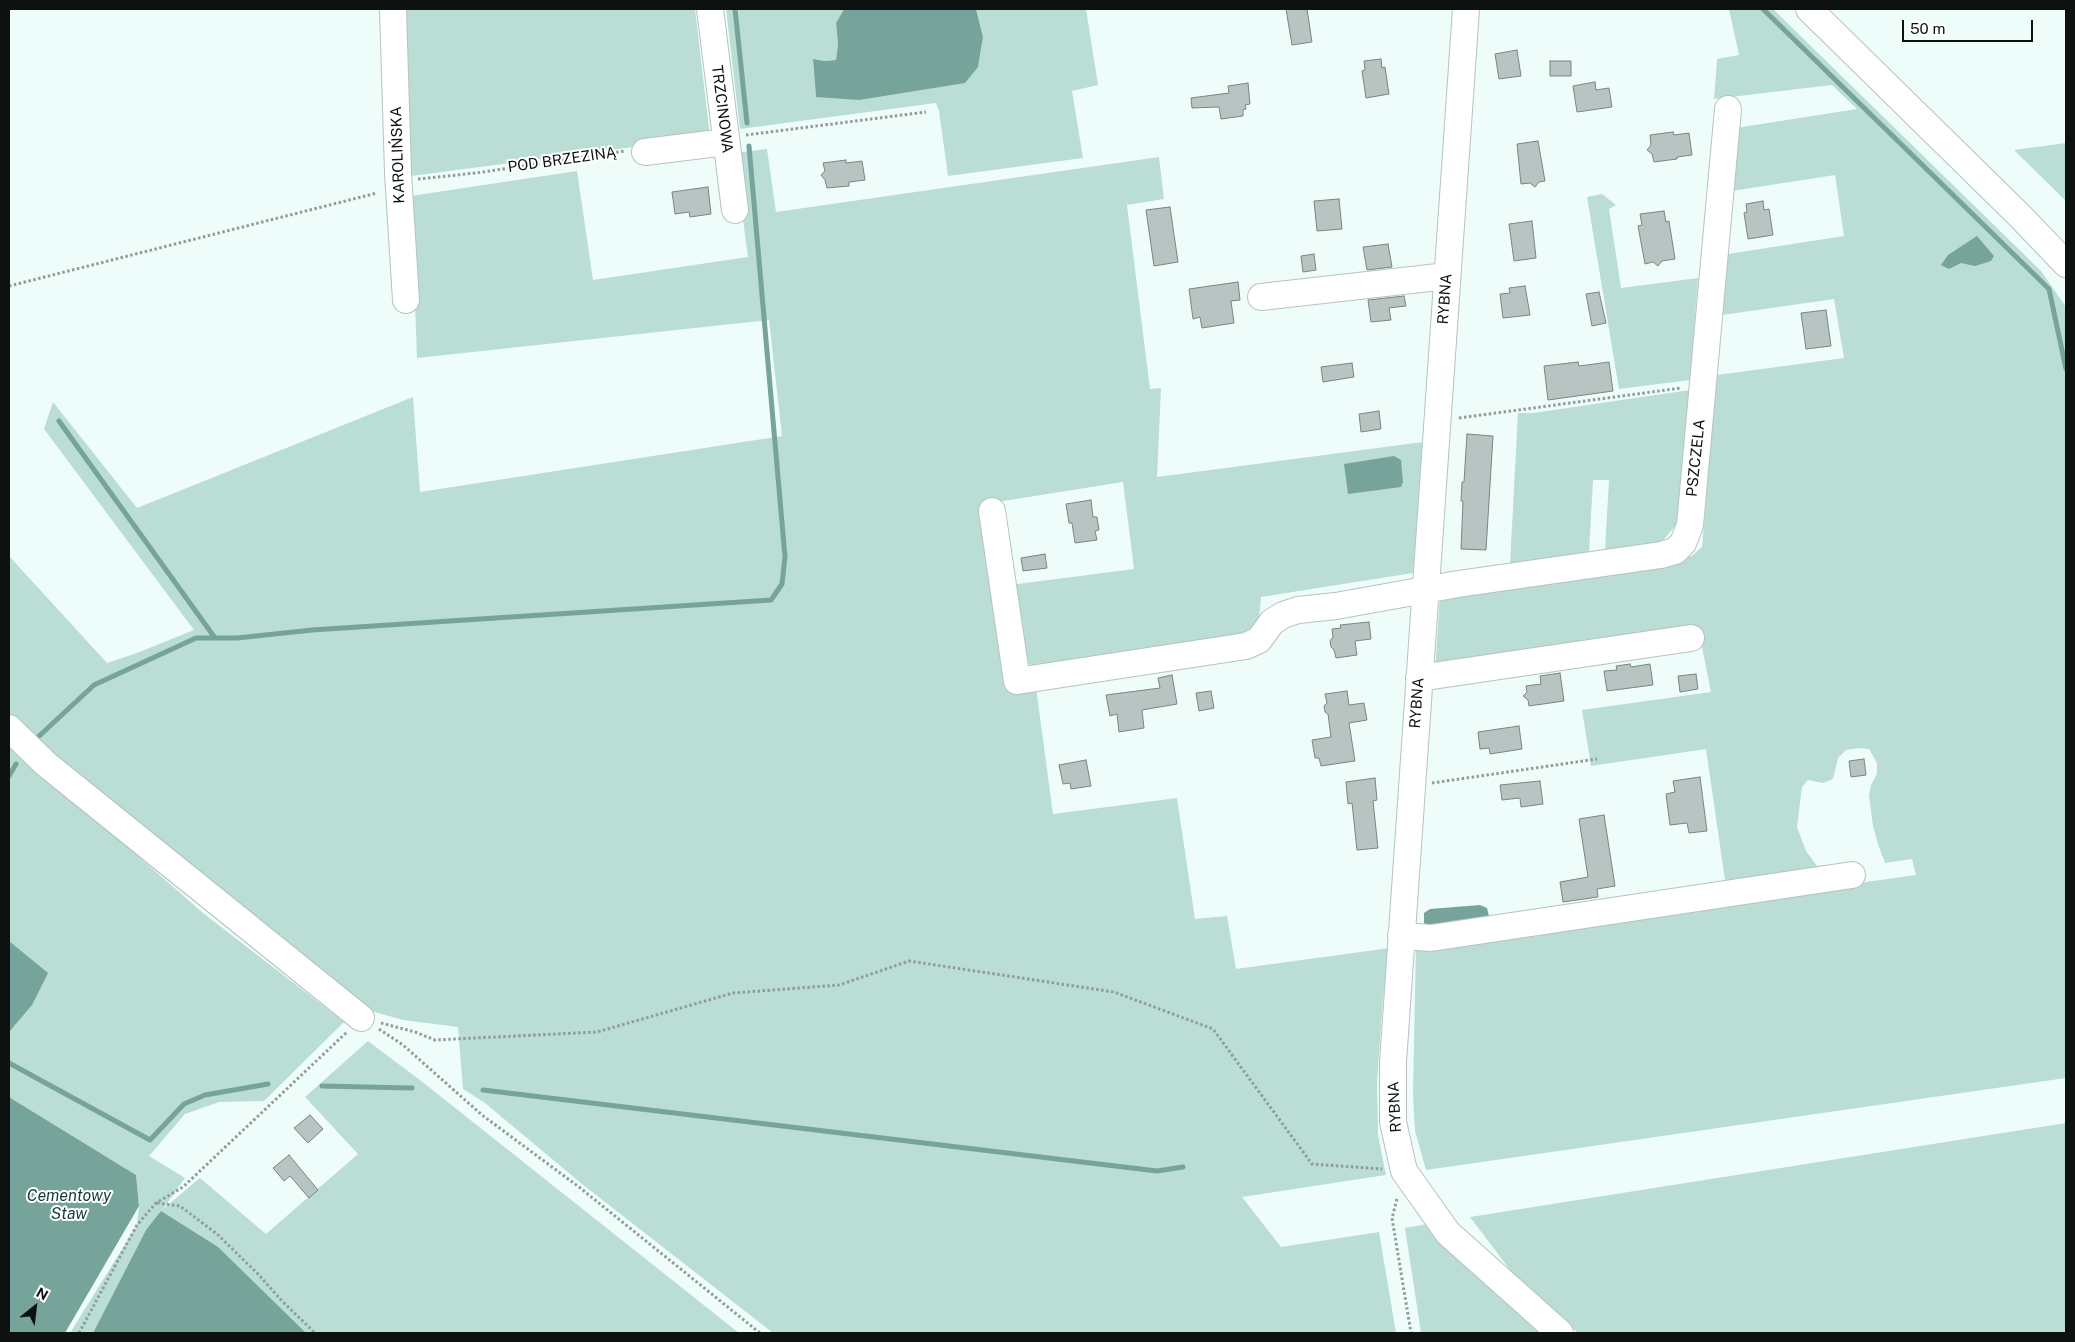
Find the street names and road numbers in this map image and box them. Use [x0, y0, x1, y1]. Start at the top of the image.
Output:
street label: TRZCINOWA [708, 64, 736, 154]
street label: KAROLIŃSKA [387, 106, 409, 204]
street label: POD BRZEZINĄ [506, 143, 618, 177]
street label: RYBNA [1434, 273, 1456, 325]
street label: PSZCZELA [1683, 418, 1709, 498]
street label: RYBNA [1406, 677, 1428, 729]
street label: RYBNA [1385, 1081, 1405, 1133]

